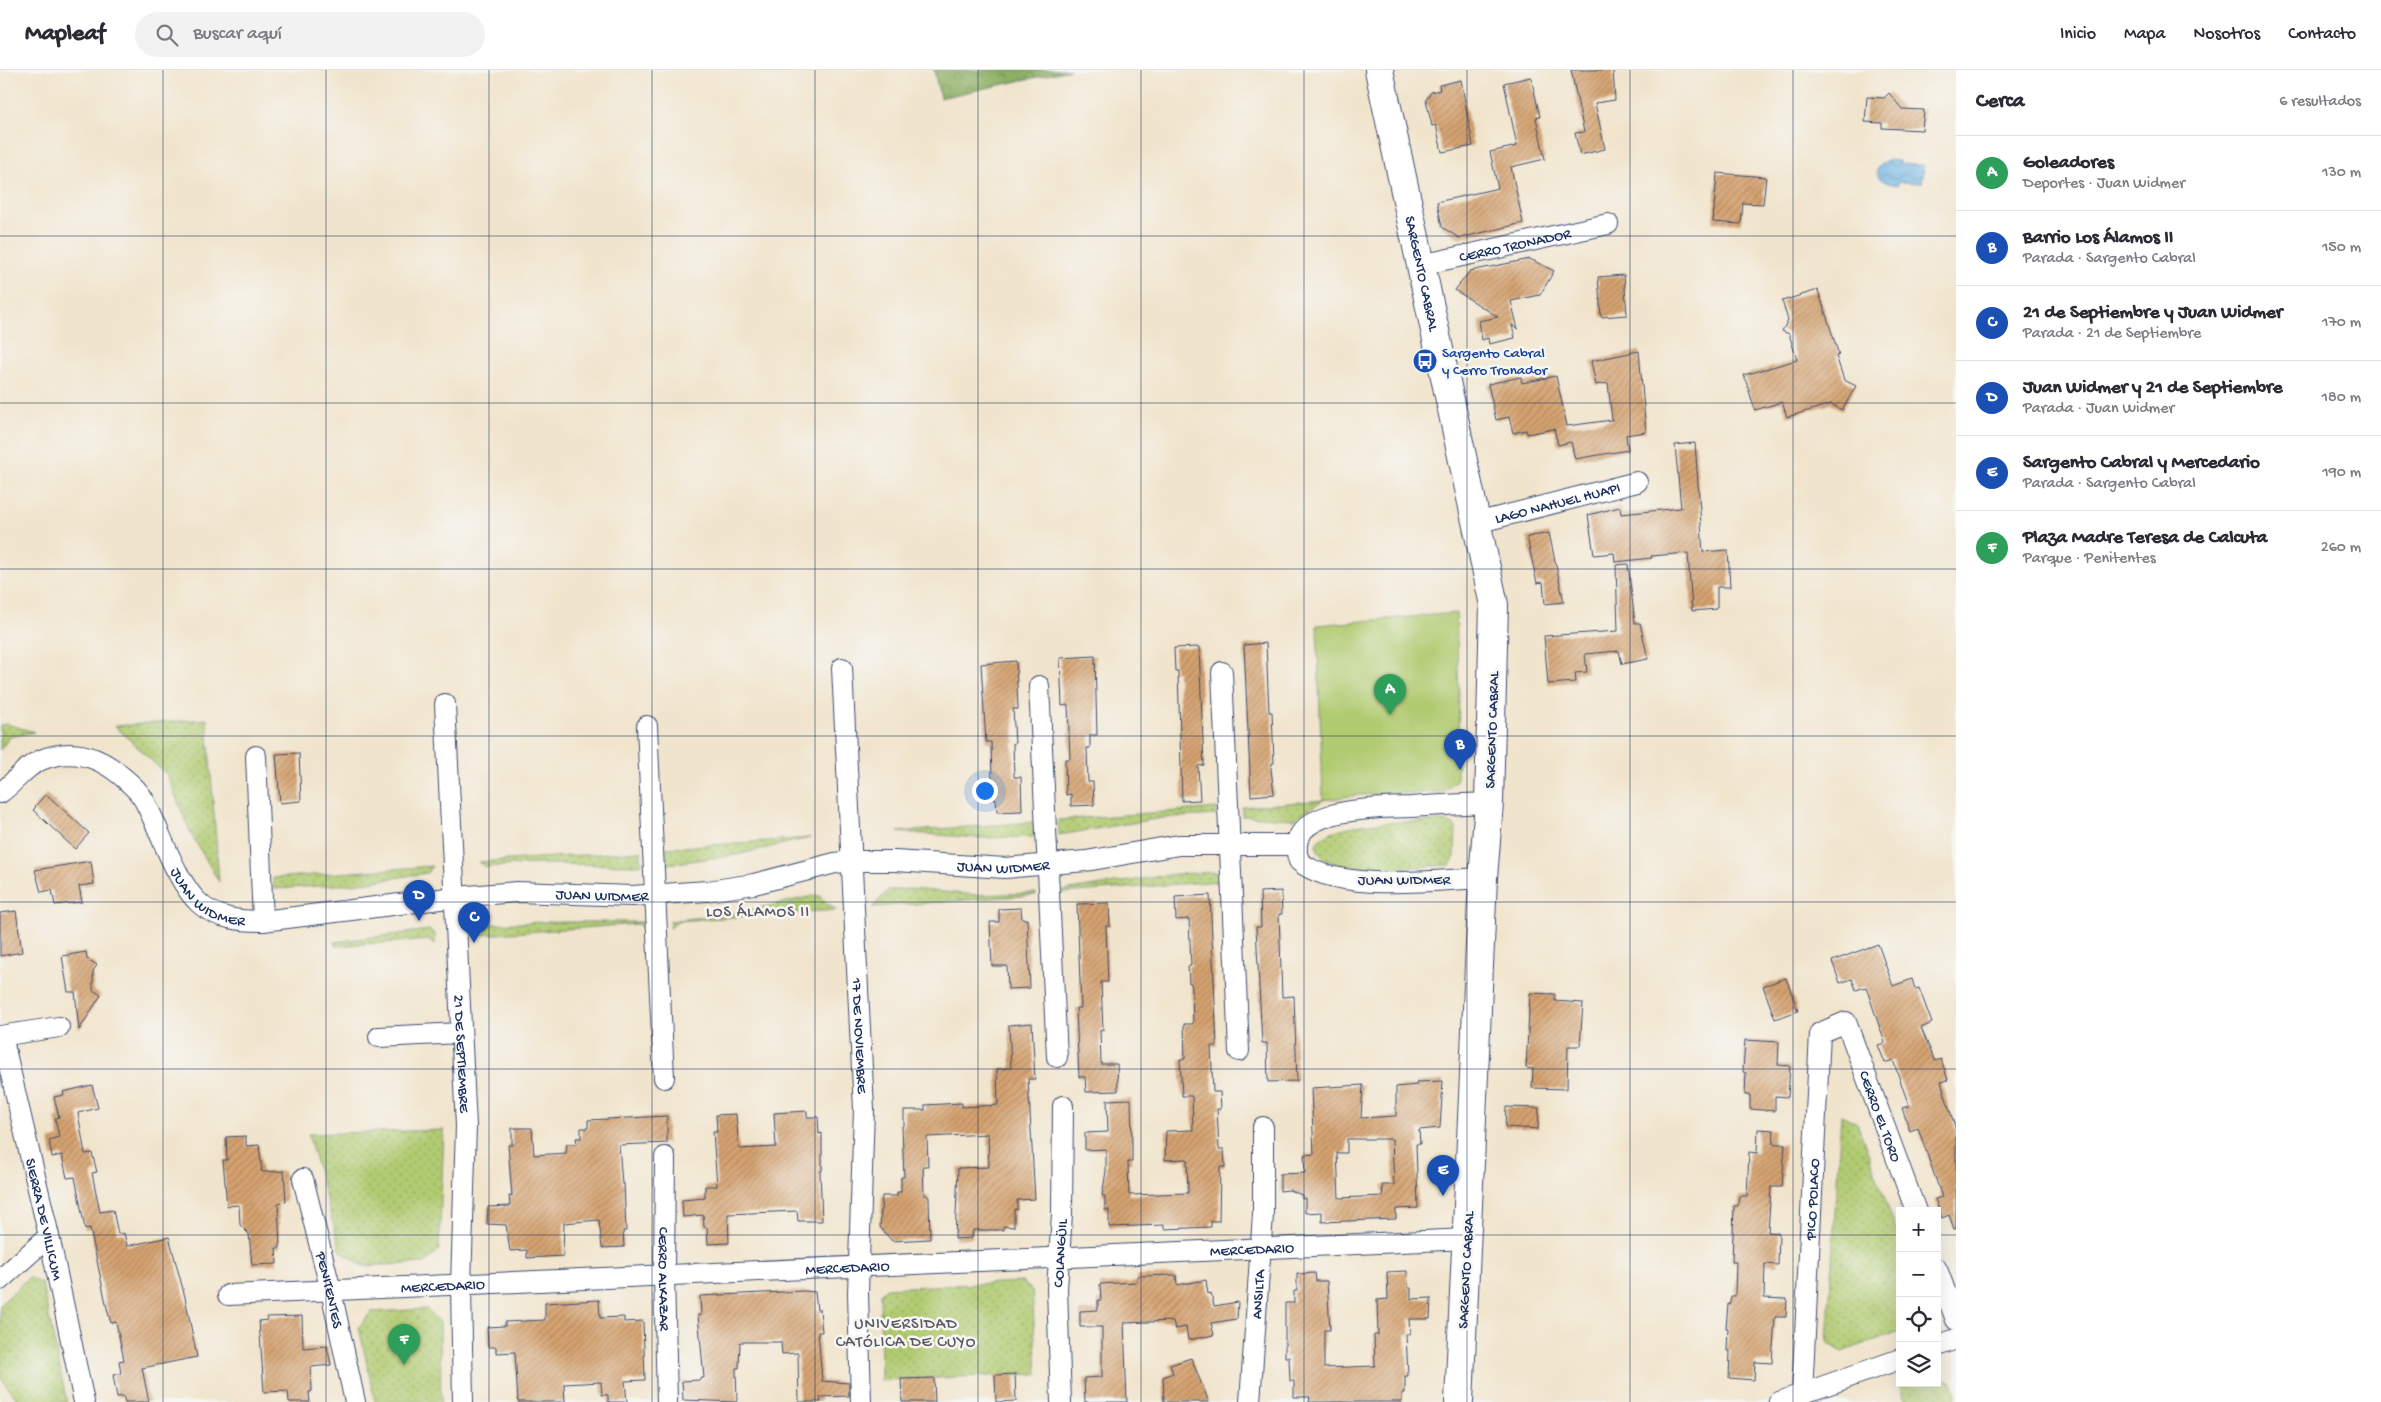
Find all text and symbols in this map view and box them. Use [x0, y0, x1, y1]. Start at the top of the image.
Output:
search box [135, 12, 485, 57]
text: Mapleaf [25, 20, 105, 49]
icon: search [153, 21, 181, 49]
text: Buscar aquí [193, 23, 282, 46]
text: Inicio [2060, 24, 2096, 45]
text: Mapa [2124, 24, 2165, 45]
text: Nosotros [2193, 24, 2260, 45]
text: Contacto [2288, 24, 2356, 45]
text: Cerca [1976, 90, 2024, 115]
text: 6 resultados [2279, 93, 2361, 112]
text: Goleadores [2023, 152, 2114, 175]
text: A [1987, 164, 1997, 183]
text: 130 m [2322, 164, 2361, 183]
text: Deportes · Juan Widmer [2023, 175, 2185, 194]
street label: SARGENTO CABRAL [1400, 214, 1442, 334]
street label: CERRO TRONADOR [1458, 225, 1574, 267]
text: Barrio Los Álamos II [2023, 227, 2173, 250]
text: B [1988, 239, 1996, 258]
text: 150 m [2322, 239, 2361, 258]
text: Parada · Sargento Cabral [2023, 250, 2196, 269]
text: 21 de Septiembre y Juan Widmer [2023, 302, 2282, 325]
text: C [1988, 314, 1996, 333]
text: 170 m [2322, 314, 2361, 333]
text: Parada · 21 de Septiembre [2023, 325, 2201, 344]
place label: Sargento Cabral y Cerro Tronador [1442, 345, 1549, 380]
bus stop icon: Sargento Cabral y Cerro Tronador [1412, 348, 1438, 374]
text: Juan Widmer y 21 de Septiembre [2023, 377, 2282, 400]
text: D [1987, 389, 1997, 408]
text: 180 m [2322, 389, 2361, 408]
text: Parada · Juan Widmer [2023, 400, 2174, 419]
text: Sargento Cabral y Mercedario [2023, 452, 2260, 475]
text: E [1987, 464, 1997, 483]
text: 190 m [2322, 464, 2361, 483]
text: Parada · Sargento Cabral [2023, 475, 2196, 494]
street label: LAGO NAHUEL HUAPI [1493, 480, 1622, 529]
text: Plaza Madre Teresa de Calcuta [2023, 527, 2267, 550]
text: F [1988, 539, 1996, 558]
text: 260 m [2321, 539, 2361, 558]
text: Parque · Penitentes [2023, 550, 2156, 569]
street label: SARGENTO CABRAL [1482, 671, 1504, 789]
pin: A [1374, 674, 1406, 715]
pin: B [1444, 729, 1476, 770]
your location [972, 778, 998, 804]
street label: JUAN WIDMER [956, 857, 1052, 879]
street label: JUAN WIDMER [165, 865, 247, 931]
street label: JUAN WIDMER [1358, 872, 1451, 890]
pin: D [403, 880, 435, 921]
street label: JUAN WIDMER [555, 886, 650, 907]
pin: C [458, 902, 490, 943]
district label: LOS ÁLAMOS II [706, 903, 810, 923]
street label: 17 DE NOVIEMBRE [846, 976, 870, 1094]
street label: 21 DE SEPTIEMBRE [448, 994, 472, 1114]
street label: CERRO EL TORO [1854, 1069, 1904, 1165]
pin: E [1427, 1155, 1459, 1196]
street label: SIERRA DE VILLICUM [20, 1157, 65, 1283]
street label: PICO POLACO [1803, 1158, 1825, 1241]
map controls [1896, 1207, 1941, 1387]
button: + [1896, 1207, 1941, 1252]
street label: SARGENTO CABRAL [1455, 1210, 1479, 1329]
street label: COLANGÜIL [1050, 1218, 1073, 1288]
street label: CERRO ALKAZAR [653, 1227, 672, 1332]
street label: MERCEDARIO [1210, 1240, 1295, 1262]
street label: PENITENTES [310, 1249, 346, 1330]
button: − [1896, 1252, 1941, 1297]
street label: MERCEDARIO [805, 1258, 890, 1280]
street label: ANSILTA [1249, 1268, 1270, 1320]
street label: MERCEDARIO [400, 1276, 485, 1298]
button: locate [1896, 1297, 1941, 1342]
district label: UNIVERSIDAD CATÓLICA DE CUYO [836, 1316, 976, 1353]
pin: F [388, 1324, 420, 1365]
button: layers [1896, 1342, 1941, 1387]

